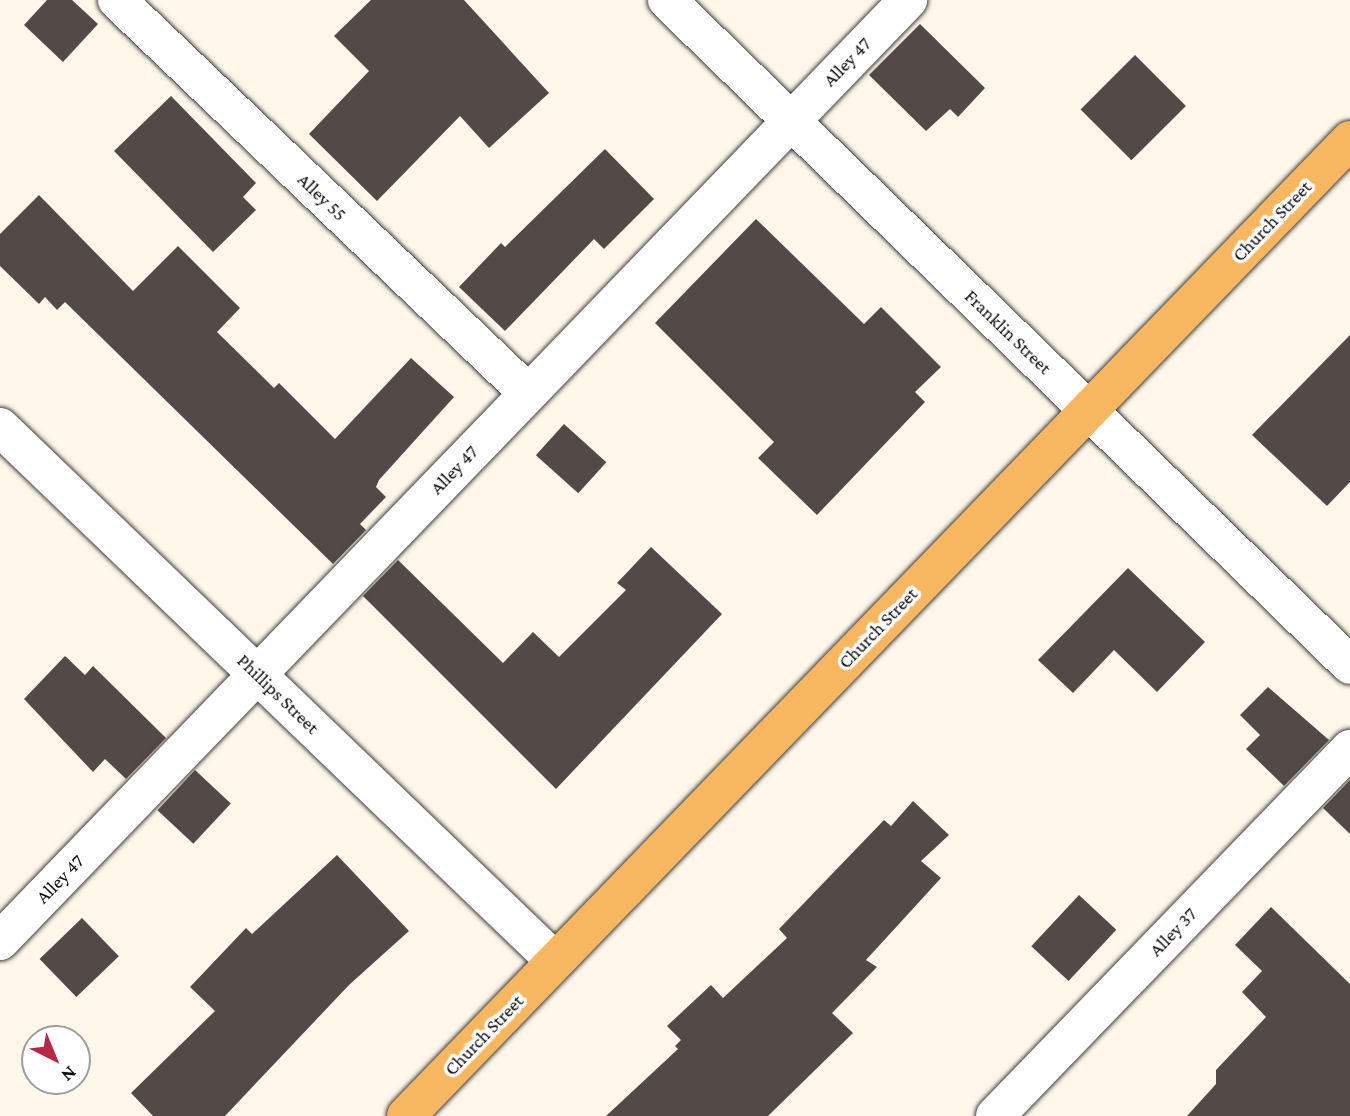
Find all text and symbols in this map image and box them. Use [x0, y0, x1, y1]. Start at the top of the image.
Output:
street label: Alley 47 [818, 33, 876, 91]
street label: Alley 55 [293, 168, 351, 226]
street label: Church Street [1228, 176, 1316, 266]
street label: Franklin Street [960, 285, 1056, 379]
street label: Alley 47 [425, 441, 483, 499]
street label: Church Street [834, 583, 922, 673]
street label: Phillips Street [232, 649, 324, 739]
street label: Alley 47 [31, 850, 89, 908]
street label: Alley 37 [1144, 903, 1202, 961]
street label: Church Street [440, 990, 528, 1080]
north arrow [21, 1025, 91, 1095]
text: N [57, 1062, 81, 1086]

